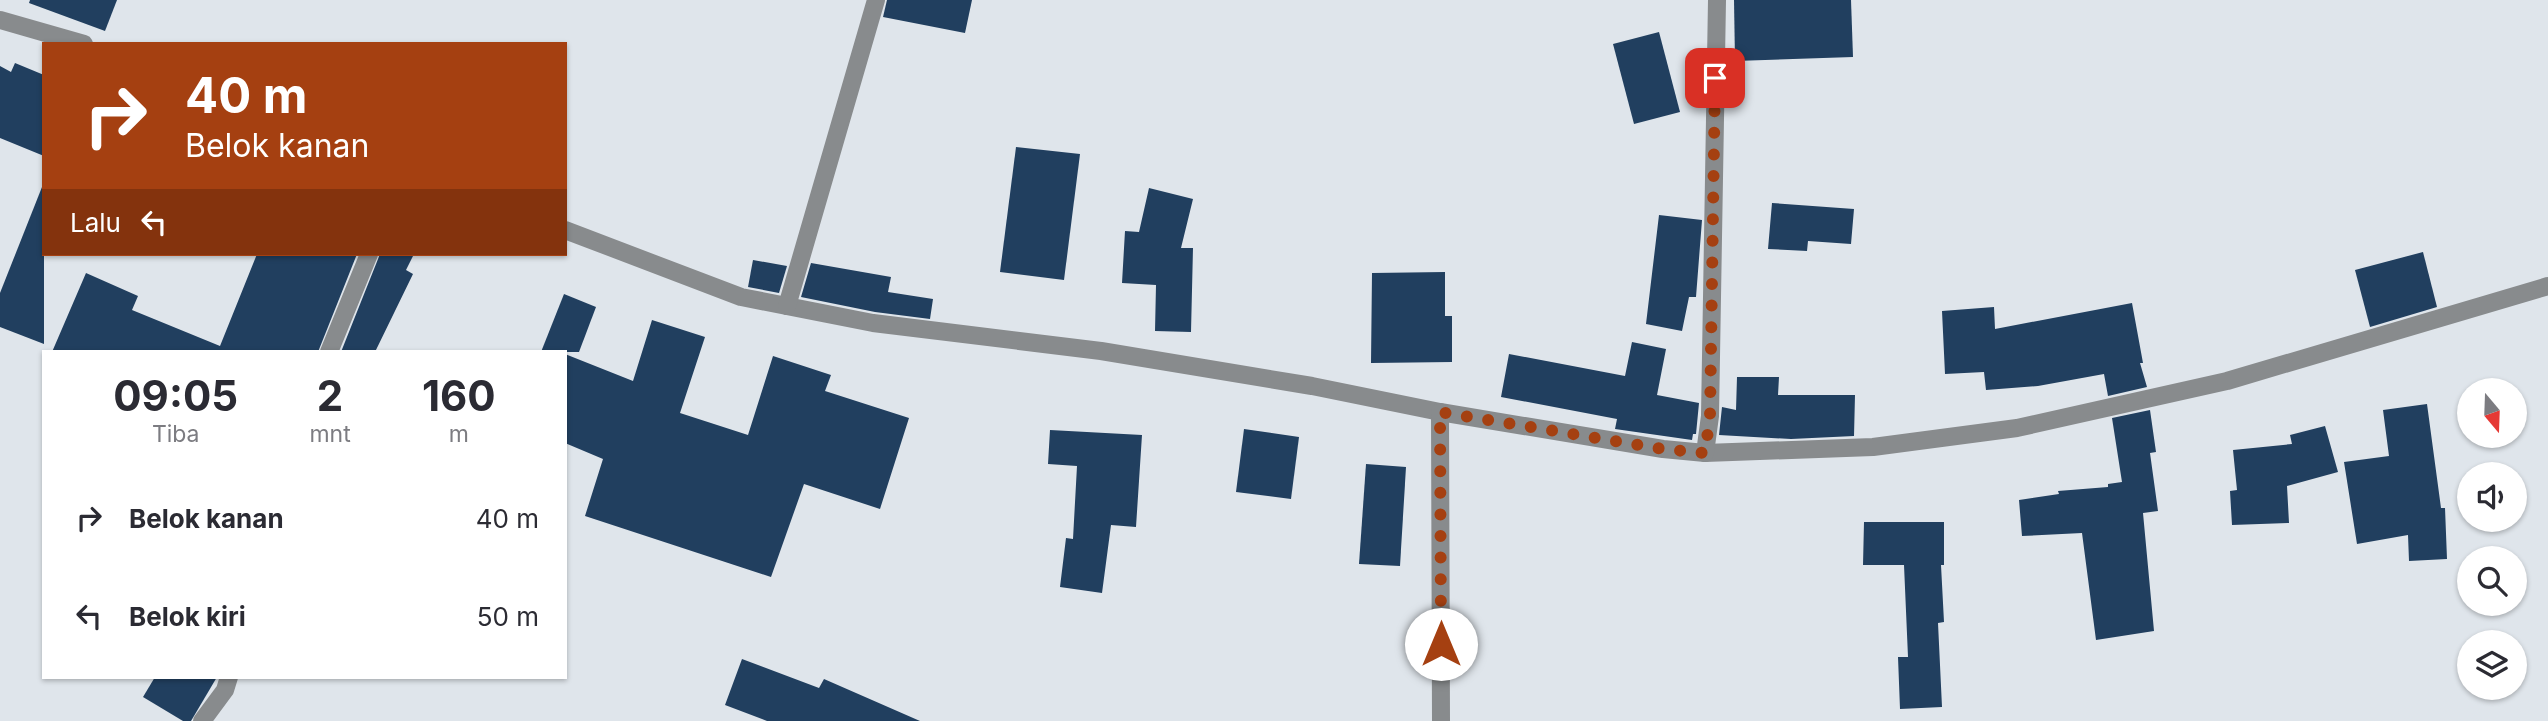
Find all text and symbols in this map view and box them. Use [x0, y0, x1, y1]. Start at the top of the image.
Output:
pin [1685, 48, 1745, 108]
icon: arrive [1696, 59, 1734, 97]
text: 40 m [185, 66, 308, 125]
icon: right [70, 70, 161, 161]
text: Belok kanan [185, 126, 369, 165]
icon: left [135, 203, 173, 241]
text: Lalu [70, 207, 121, 238]
text: 09:05 [113, 370, 238, 421]
text: 2 [317, 370, 343, 421]
text: 160 [422, 370, 496, 421]
north arrow [2457, 378, 2527, 448]
map controls [2457, 378, 2527, 700]
text: Tiba [152, 420, 200, 448]
text: mnt [309, 420, 351, 448]
text: m [449, 420, 469, 448]
button: sound [2457, 462, 2527, 532]
icon: right [70, 499, 108, 537]
text: Belok kanan [129, 503, 284, 534]
text: 40 m [476, 503, 539, 534]
button: search [2457, 546, 2527, 616]
icon: left [70, 597, 108, 635]
text: Belok kiri [129, 601, 246, 632]
text: 50 m [477, 601, 539, 632]
position arrow [1404, 607, 1478, 681]
button: layers [2457, 630, 2527, 700]

